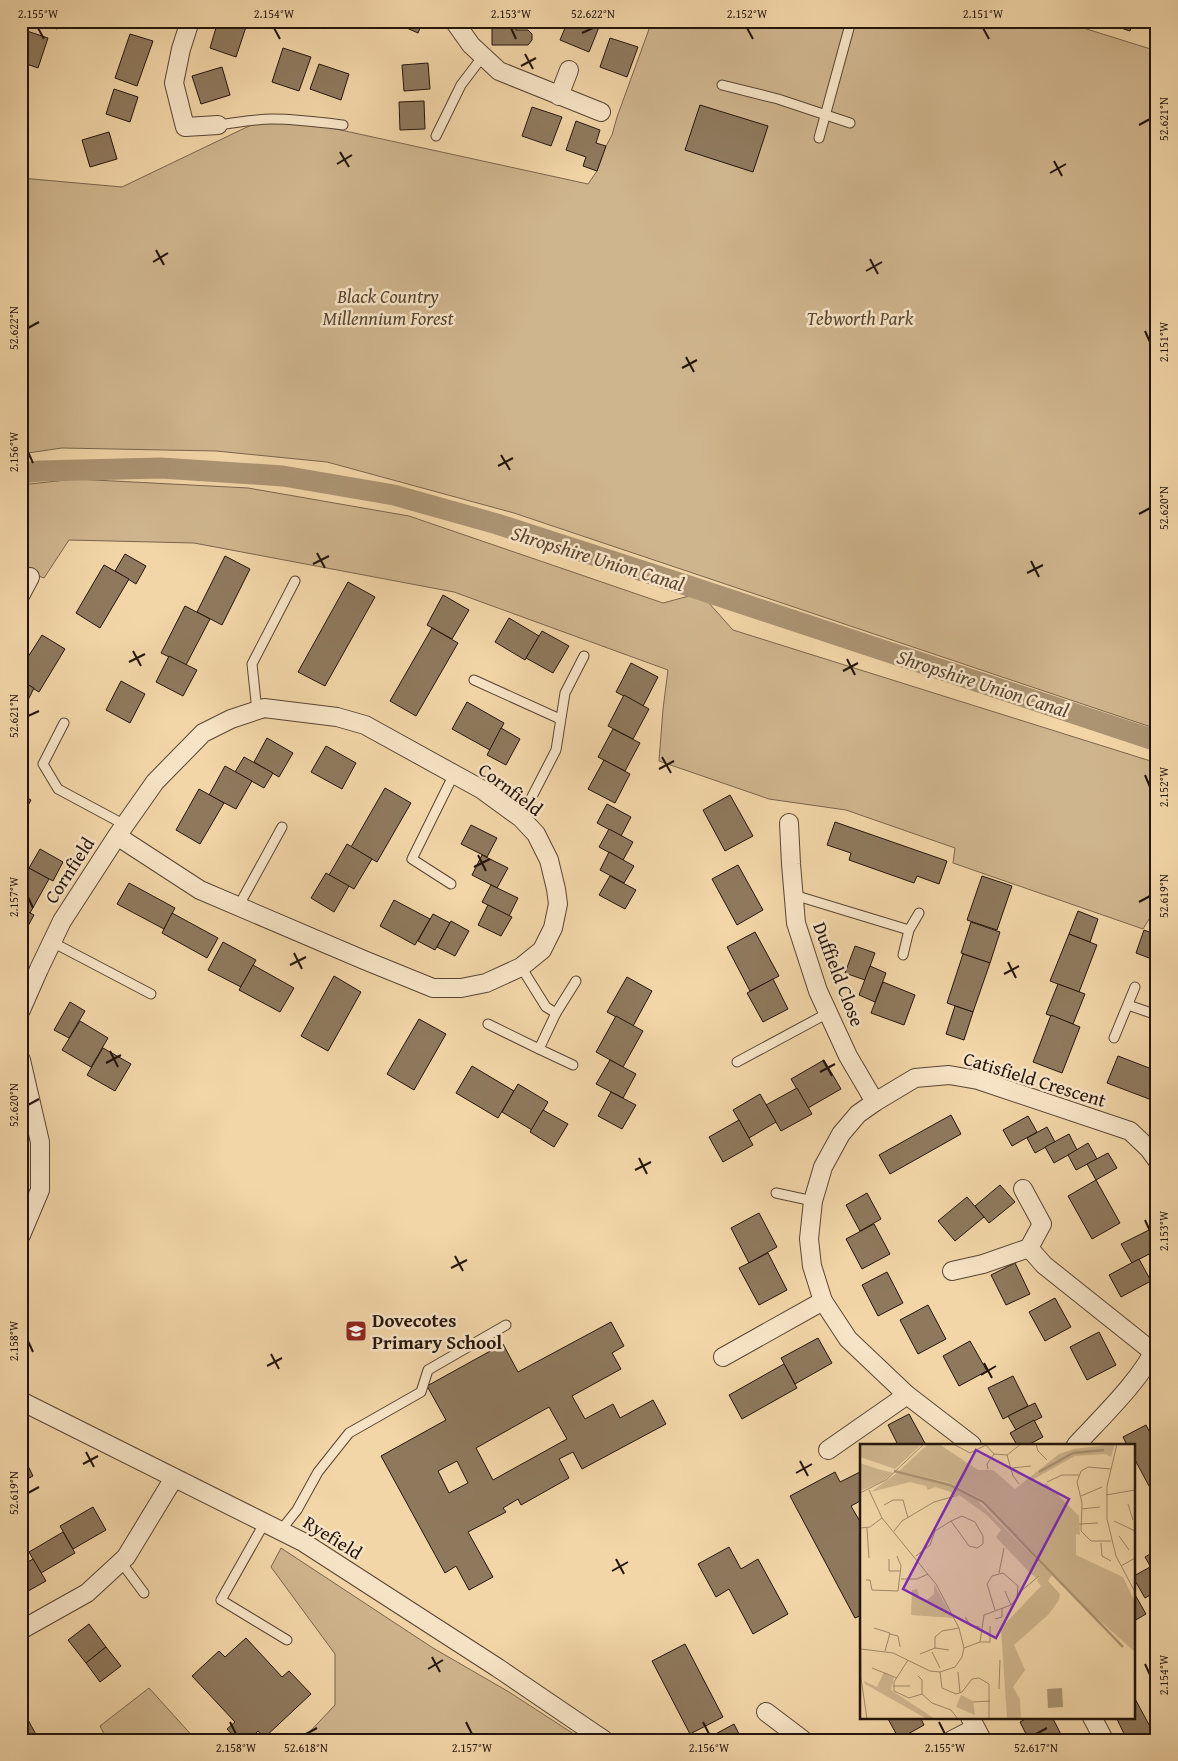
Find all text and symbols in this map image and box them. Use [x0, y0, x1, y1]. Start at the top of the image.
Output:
text: 2.155°W [18, 5, 59, 22]
text: 2.154°W [254, 5, 295, 22]
text: 2.153°W [491, 5, 532, 22]
text: 52.622°N [571, 5, 615, 22]
text: 2.152°W [727, 5, 768, 22]
text: 2.151°W [963, 5, 1004, 22]
text: 52.621°N [1155, 97, 1172, 141]
park label: Black Country Millennium Forest [323, 282, 454, 332]
park label: Tebworth Park [807, 304, 914, 332]
text: 52.622°N [5, 306, 22, 350]
text: 2.151°W [1155, 321, 1172, 362]
text: 2.156°W [5, 431, 22, 472]
text: 52.620°N [1155, 486, 1172, 530]
water label: Shropshire Union Canal [508, 518, 688, 598]
water label: Shropshire Union Canal [893, 641, 1073, 725]
text: 52.621°N [5, 694, 22, 738]
street label: Cornfield [473, 755, 550, 823]
text: 2.152°W [1155, 766, 1172, 807]
street label: Cornfield [37, 830, 101, 909]
text: 52.619°N [1155, 874, 1172, 918]
text: 2.157°W [5, 876, 22, 917]
street label: Duffield Close [806, 918, 872, 1030]
street label: Catisfield Crescent [960, 1044, 1110, 1114]
text: 52.620°N [5, 1083, 22, 1127]
text: 2.153°W [1155, 1210, 1172, 1251]
place label: Dovecotes Primary School [372, 1306, 502, 1356]
school or university icon: Dovecotes Primary School [344, 1319, 368, 1343]
text: 2.158°W [5, 1320, 22, 1361]
inset map [860, 1444, 1136, 1718]
text: 52.619°N [5, 1471, 22, 1515]
street label: Ryefield [298, 1508, 369, 1566]
text: 2.154°W [1155, 1654, 1172, 1695]
text: 2.158°W [216, 1739, 257, 1756]
text: 52.618°N [284, 1739, 328, 1756]
text: 2.157°W [452, 1739, 493, 1756]
text: 2.156°W [689, 1739, 730, 1756]
text: 2.155°W [925, 1739, 966, 1756]
text: 52.617°N [1014, 1739, 1058, 1756]

